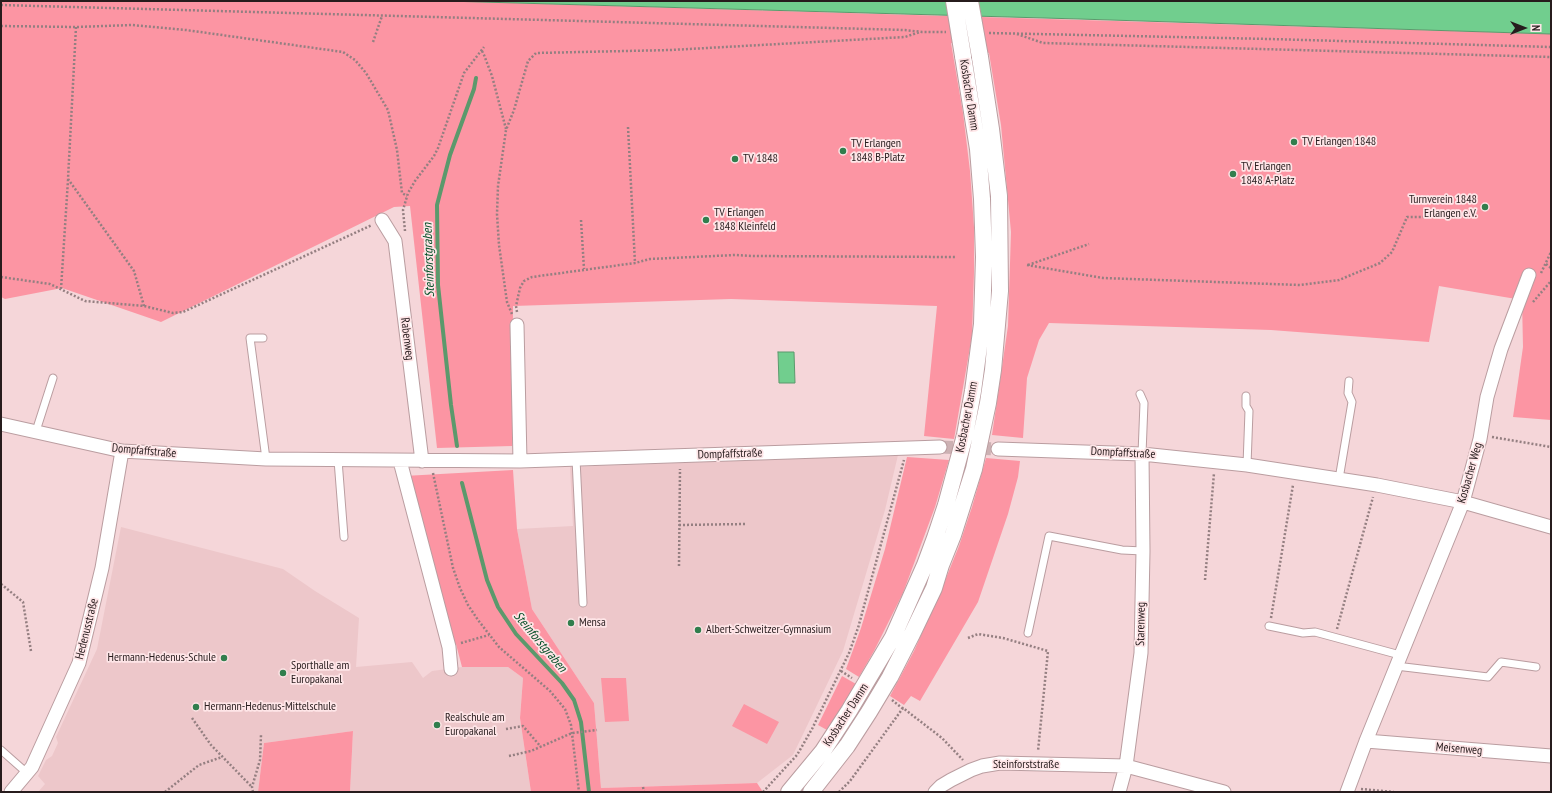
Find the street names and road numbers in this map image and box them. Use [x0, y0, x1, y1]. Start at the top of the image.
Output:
street label: Kosbacher Damm [956, 58, 982, 132]
street label: Rabenweg [397, 317, 417, 361]
street label: Kosbacher Damm [953, 380, 981, 454]
street label: Dompfaffstraße [111, 441, 177, 461]
street label: Kosbacher Weg [1454, 441, 1486, 505]
street label: Dompfaffstraße [1090, 444, 1156, 462]
street label: Dompfaffstraße [697, 446, 763, 462]
street label: Hedenusstraße [72, 597, 102, 661]
street label: Starenweg [1133, 602, 1149, 646]
street label: Kosbacher Damm [820, 681, 872, 749]
street label: Meisenweg [1435, 740, 1483, 758]
street label: Steinforststraße [993, 758, 1059, 772]

